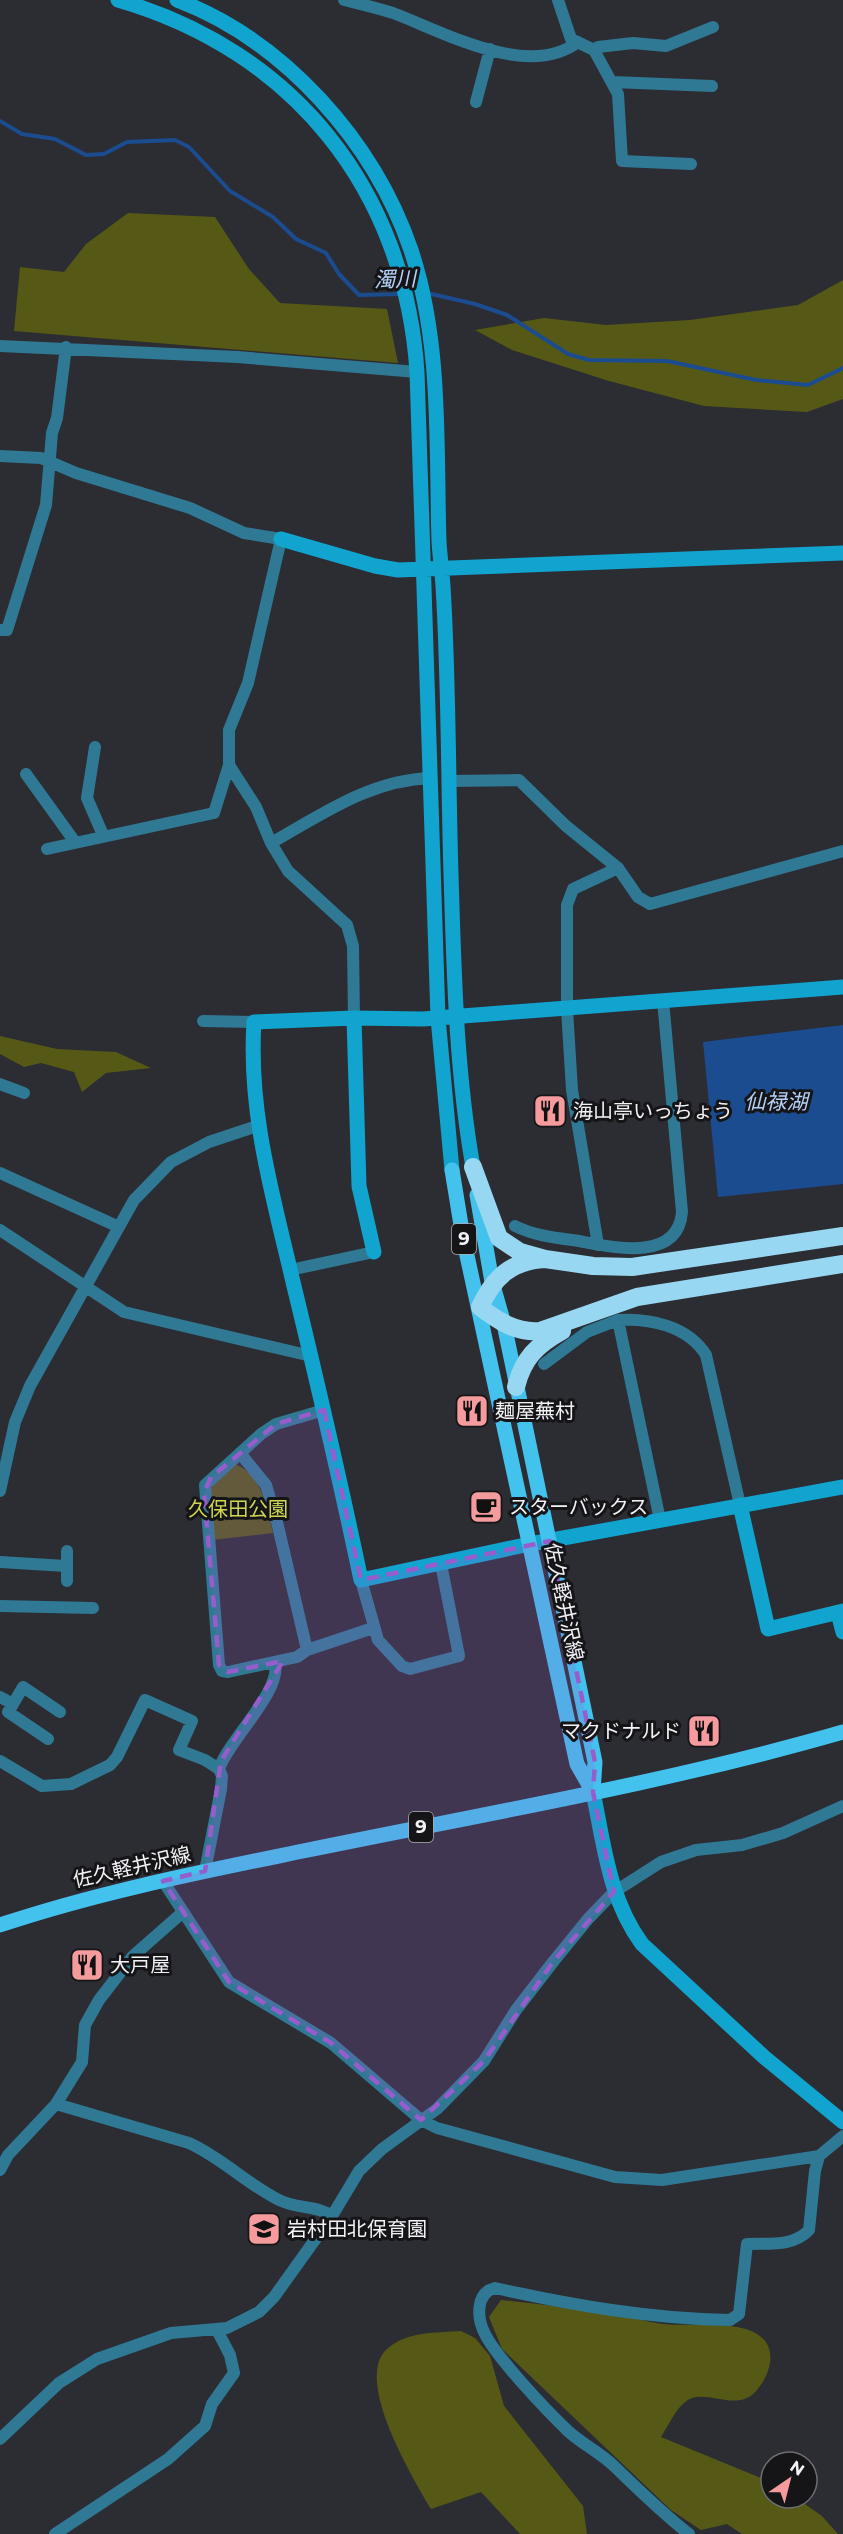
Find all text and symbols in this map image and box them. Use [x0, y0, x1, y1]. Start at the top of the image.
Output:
water label: 濁川 [374, 266, 418, 292]
water label: 仙禄湖 [745, 1089, 810, 1114]
restaurant icon: 海山亭いっちょう [532, 1093, 568, 1129]
place label: 海山亭いっちょう [573, 1099, 733, 1123]
road number: 9 [452, 1224, 476, 1254]
restaurant icon: 麺屋蕪村 [454, 1393, 490, 1429]
place label: 麺屋蕪村 [495, 1399, 575, 1423]
cafe icon: スターバックス [468, 1489, 504, 1525]
place label: スターバックス [509, 1495, 648, 1519]
park label: 久保田公園 [188, 1497, 288, 1521]
street label: 佐久軽井沢線 [540, 1541, 588, 1663]
restaurant icon: マクドナルド [686, 1713, 722, 1749]
place label: マクドナルド [561, 1719, 681, 1743]
road number: 9 [409, 1812, 433, 1842]
street label: 佐久軽井沢線 [71, 1842, 193, 1892]
restaurant icon: 大戸屋 [69, 1947, 105, 1983]
place label: 大戸屋 [110, 1953, 170, 1977]
school or university icon: 岩村田北保育園 [246, 2211, 282, 2247]
place label: 岩村田北保育園 [287, 2217, 427, 2241]
north arrow [759, 2450, 819, 2510]
text: N [787, 2457, 808, 2480]

